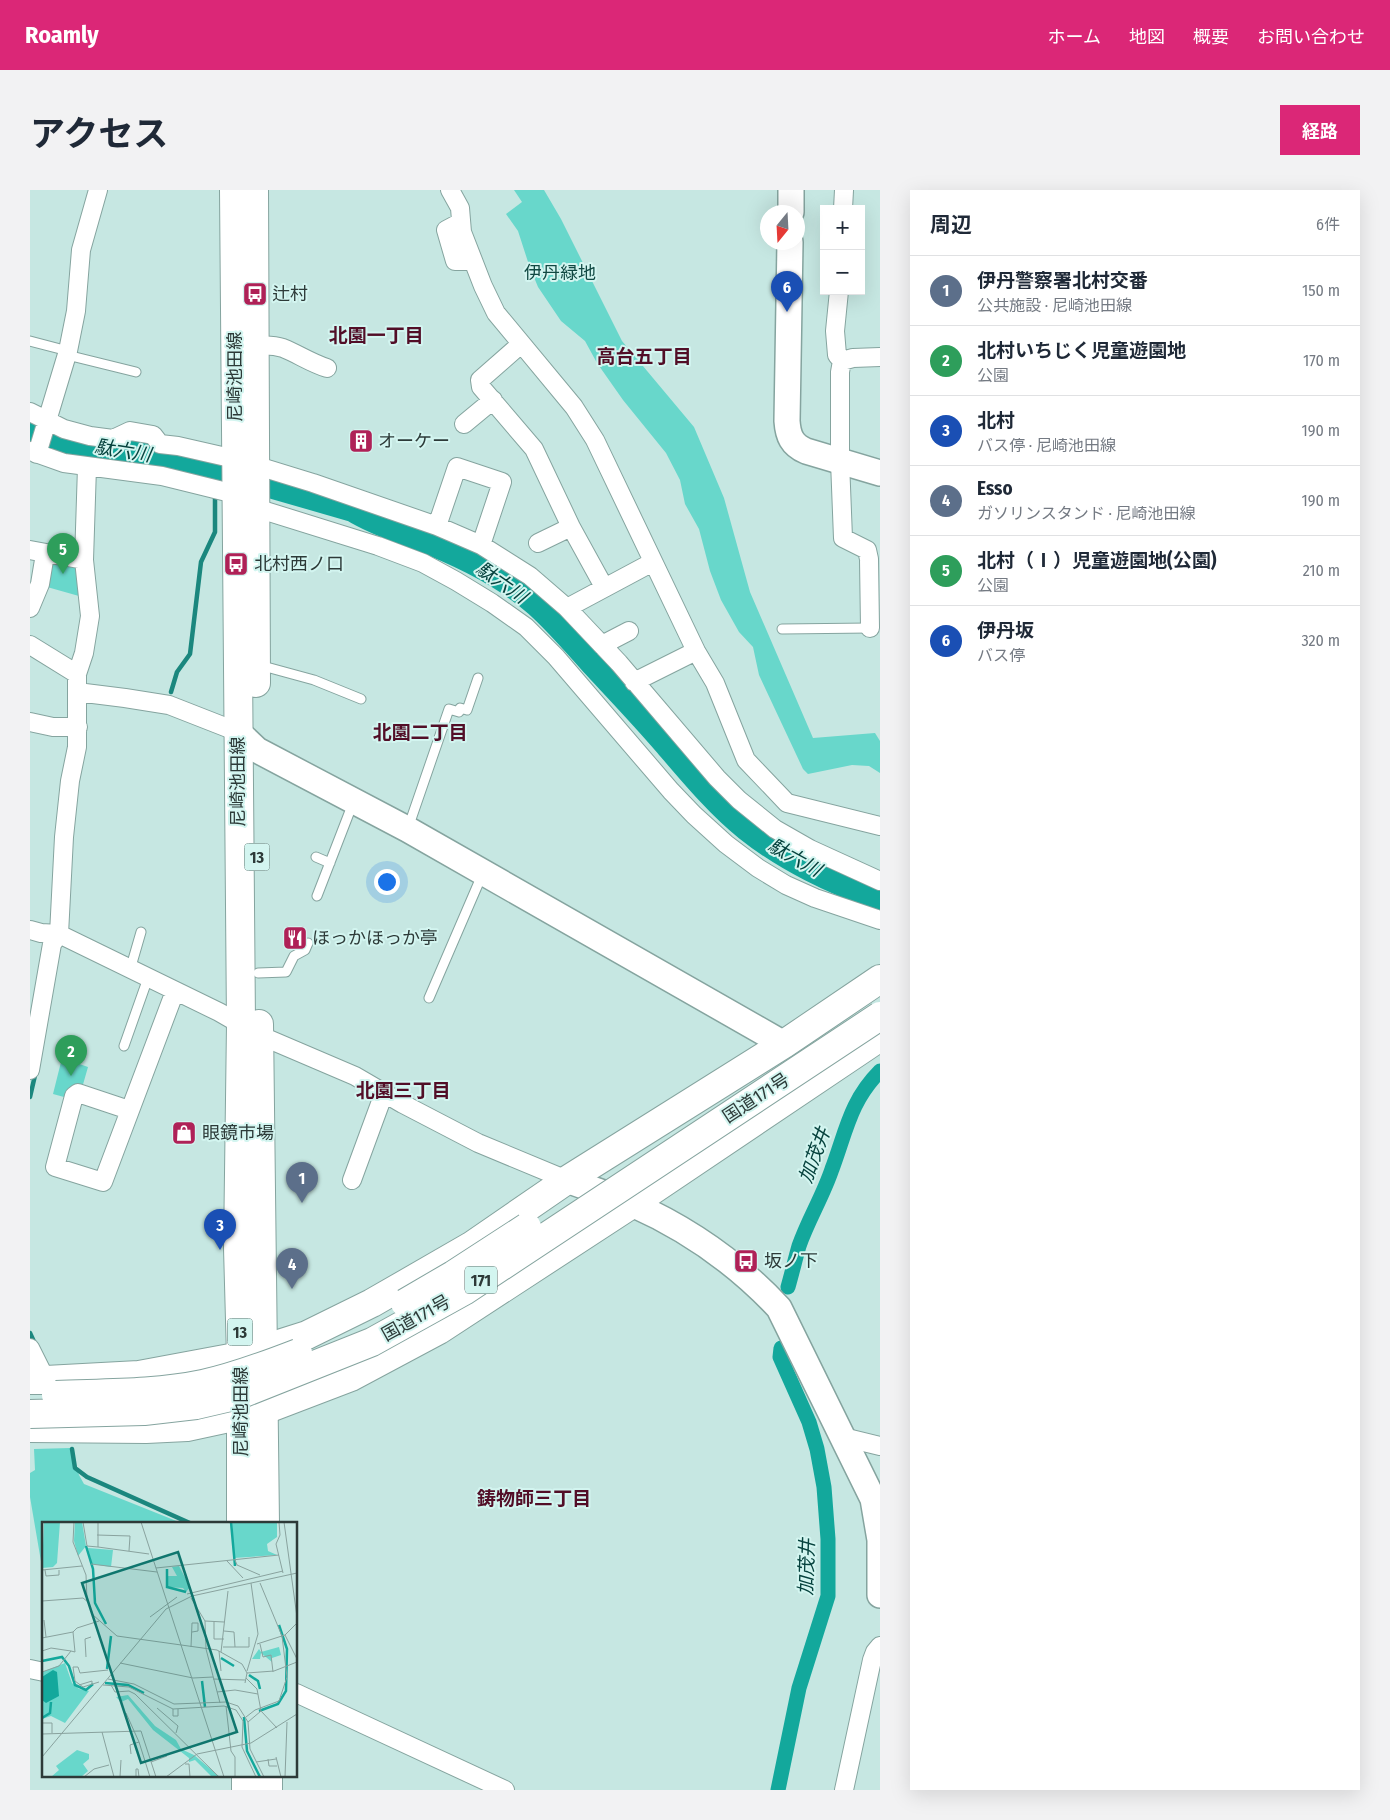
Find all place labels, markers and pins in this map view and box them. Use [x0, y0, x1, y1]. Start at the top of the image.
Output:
pin: 6 [771, 271, 803, 312]
bus stop icon: 辻村 [242, 281, 268, 307]
place label: 辻村 [272, 283, 308, 305]
building icon: オーケー [348, 428, 374, 454]
place label: オーケー [378, 430, 450, 452]
pin: 5 [47, 533, 79, 574]
bus stop icon: 北村西ノ口 [223, 551, 249, 577]
place label: 北村西ノ口 [254, 553, 344, 575]
restaurant icon: ほっかほっか亭 [282, 925, 308, 951]
place label: ほっかほっか亭 [312, 927, 438, 949]
pin: 2 [55, 1035, 87, 1076]
shop icon: 眼鏡市場 [171, 1120, 197, 1146]
place label: 眼鏡市場 [202, 1122, 274, 1144]
pin: 1 [286, 1162, 318, 1203]
pin: 3 [204, 1209, 236, 1250]
pin: 4 [276, 1248, 308, 1289]
bus stop icon: 坂ノ下 [733, 1248, 759, 1274]
place label: 坂ノ下 [764, 1250, 818, 1272]

